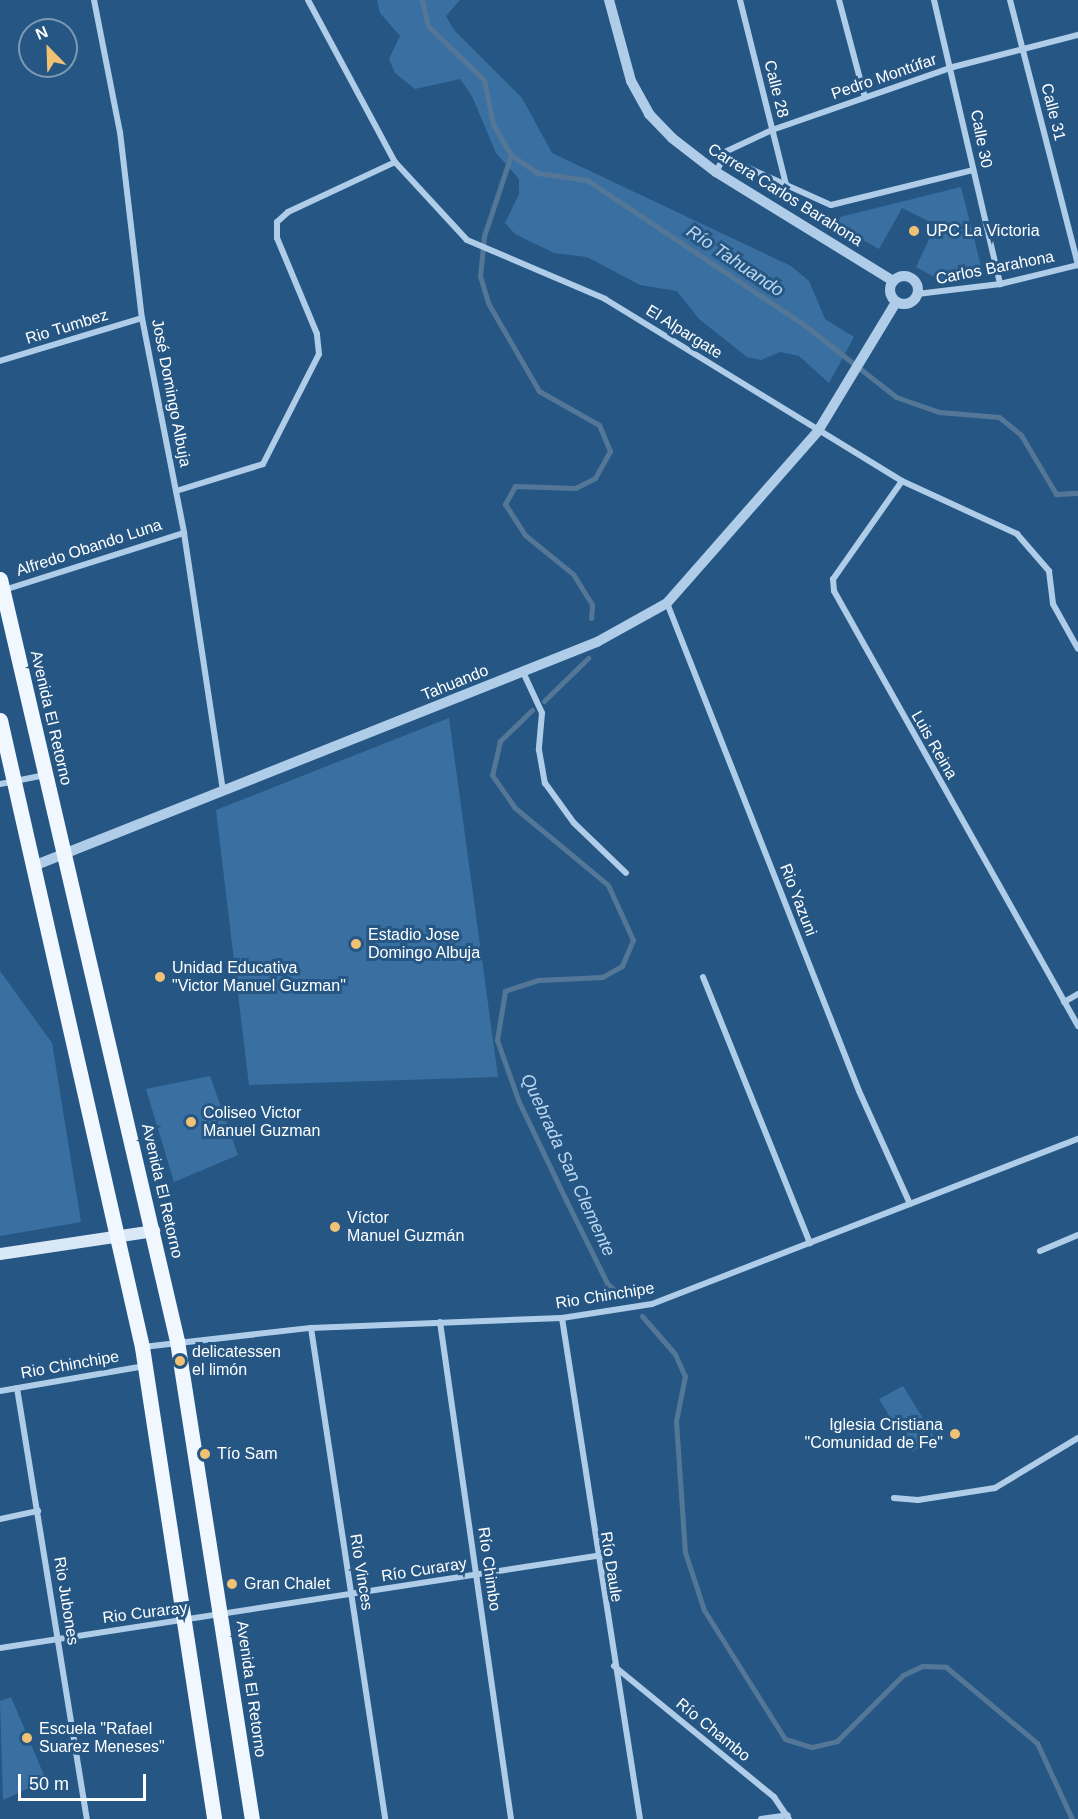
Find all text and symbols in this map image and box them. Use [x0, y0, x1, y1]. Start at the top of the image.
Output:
north arrow [18, 18, 78, 78]
text: N [33, 23, 50, 43]
street label: Pedro Montúfar [829, 50, 939, 104]
street label: Calle 28 [760, 58, 792, 120]
street label: Calle 31 [1037, 81, 1069, 143]
street label: Calle 30 [966, 108, 996, 170]
street label: Carrera Carlos Barahona [704, 139, 866, 251]
water label: Río Tahuando [682, 221, 788, 301]
place label: UPC La Victoria [926, 221, 1040, 241]
marker: UPC La Victoria [907, 224, 921, 238]
street label: Carlos Barahona [934, 247, 1056, 289]
street label: El Alpargate [642, 301, 726, 363]
street label: Rio Tumbez [23, 305, 111, 349]
street label: José Domingo Albuja [147, 317, 195, 469]
street label: Alfredo Obando Luna [14, 515, 164, 581]
street label: Avenida El Retorno [26, 649, 76, 787]
street label: Tahuando [419, 661, 491, 705]
street label: Luis Reina [907, 707, 961, 783]
street label: Rio Yazuni [775, 861, 821, 939]
place label: Estadio Jose Domingo Albuja [368, 925, 481, 963]
marker: Estadio Jose Domingo Albuja [349, 937, 363, 951]
place label: Unidad Educativa "Victor Manuel Guzman" [172, 958, 346, 996]
marker: Unidad Educativa "Victor Manuel Guzman" [153, 970, 167, 984]
water label: Quebrada San Clemente [516, 1070, 620, 1260]
place label: Coliseo Victor Manuel Guzman [203, 1103, 320, 1141]
marker: Coliseo Victor Manuel Guzman [184, 1115, 198, 1129]
street label: Avenida El Retorno [137, 1122, 187, 1260]
place label: Víctor Manuel Guzmán [347, 1208, 464, 1246]
marker: Víctor Manuel Guzmán [328, 1220, 342, 1234]
street label: Rio Chinchipe [554, 1279, 656, 1313]
place label: delicatessen el limón [192, 1342, 281, 1380]
street label: Rio Chinchipe [19, 1347, 121, 1383]
marker: delicatessen el limón [173, 1354, 187, 1368]
place label: Iglesia Cristiana "Comunidad de Fe" [804, 1415, 943, 1453]
marker: Iglesia Cristiana "Comunidad de Fe" [948, 1427, 962, 1441]
place label: Tío Sam [217, 1444, 277, 1464]
marker: Tío Sam [198, 1447, 212, 1461]
street label: Río Chimbo [474, 1526, 504, 1612]
street label: Río Daule [596, 1530, 626, 1604]
street label: Río Vinces [345, 1532, 377, 1612]
street label: Río Curaray [380, 1554, 468, 1586]
street label: Rio Jubones [50, 1556, 82, 1646]
place label: Gran Chalet [244, 1574, 330, 1594]
marker: Gran Chalet [225, 1577, 239, 1591]
street label: Rio Curaray [101, 1598, 189, 1628]
street label: Avenida El Retorno [232, 1620, 270, 1758]
street label: Río Chambo [672, 1694, 754, 1766]
place label: Escuela "Rafael Suarez Meneses" [39, 1719, 165, 1757]
marker: Escuela "Rafael Suarez Meneses" [20, 1731, 34, 1745]
scale bar [21, 1762, 148, 1800]
text: 50 m [29, 1774, 69, 1794]

